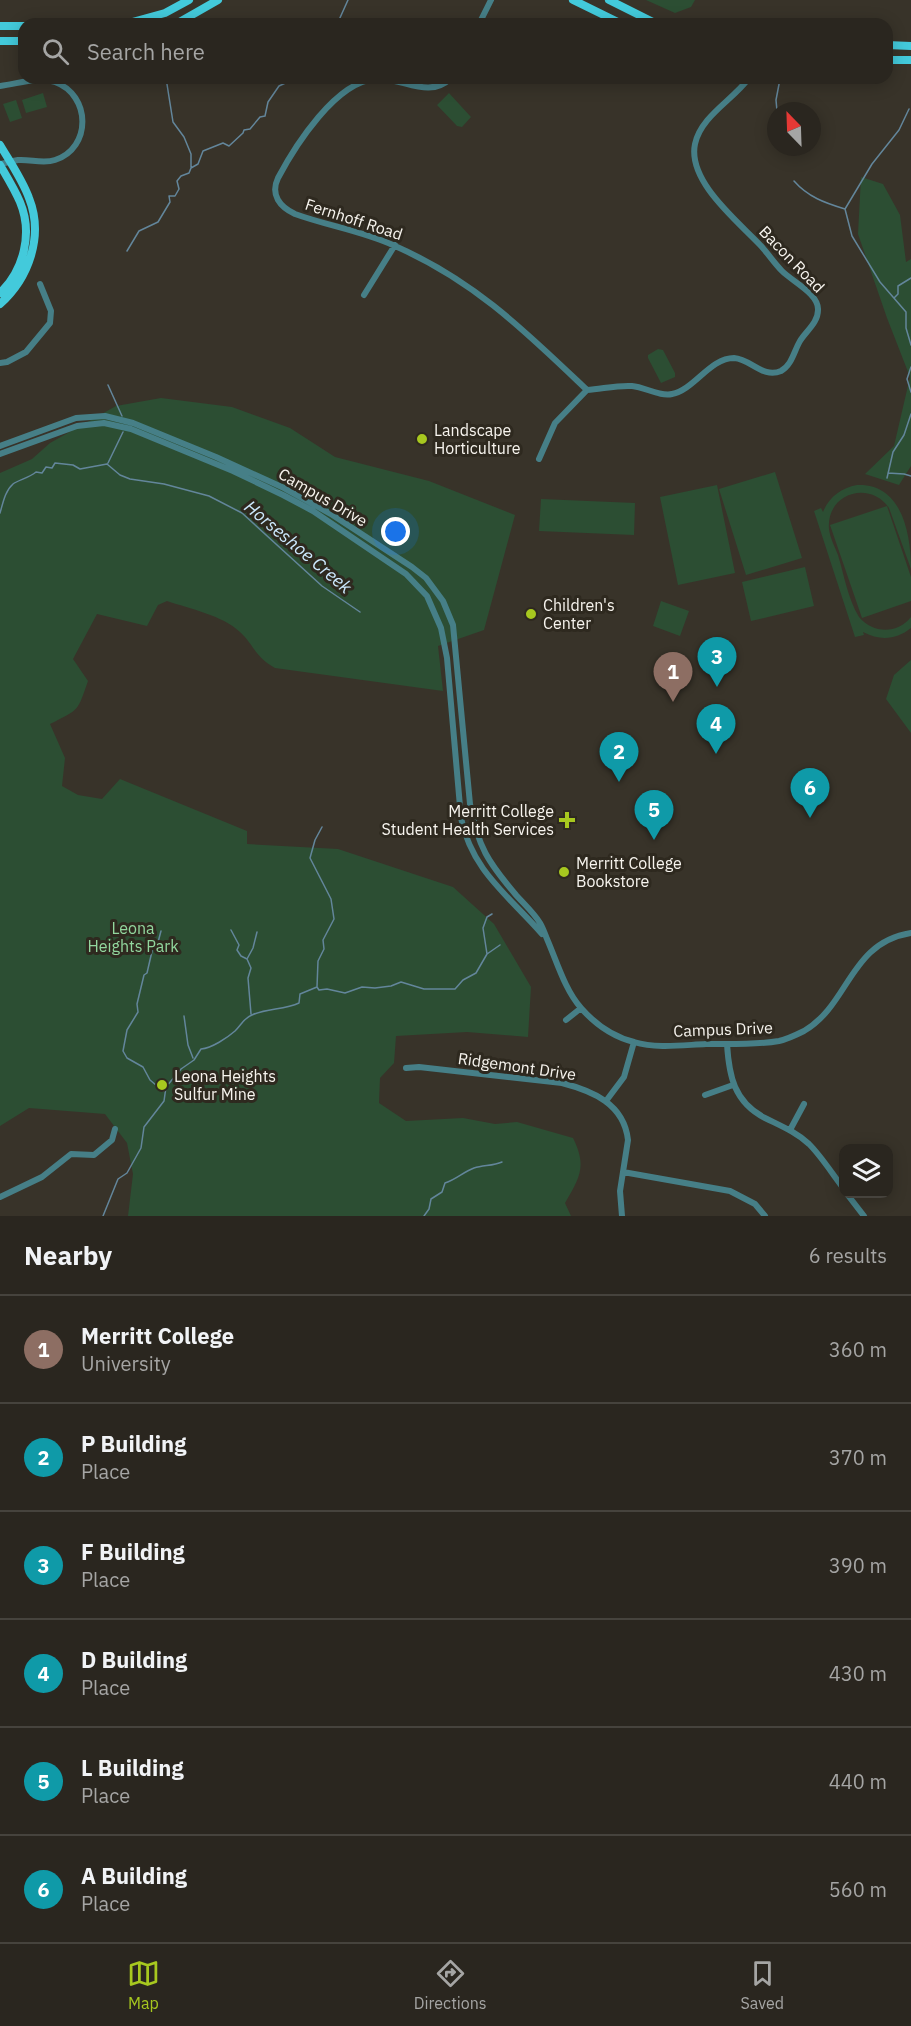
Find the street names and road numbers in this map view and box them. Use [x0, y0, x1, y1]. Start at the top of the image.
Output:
street label: Fernhoff Road [303, 194, 405, 244]
street label: Bacon Road [755, 221, 829, 297]
street label: Campus Drive [275, 463, 371, 531]
street label: Campus Drive [673, 1017, 773, 1041]
street label: Ridgemont Drive [457, 1048, 578, 1084]

